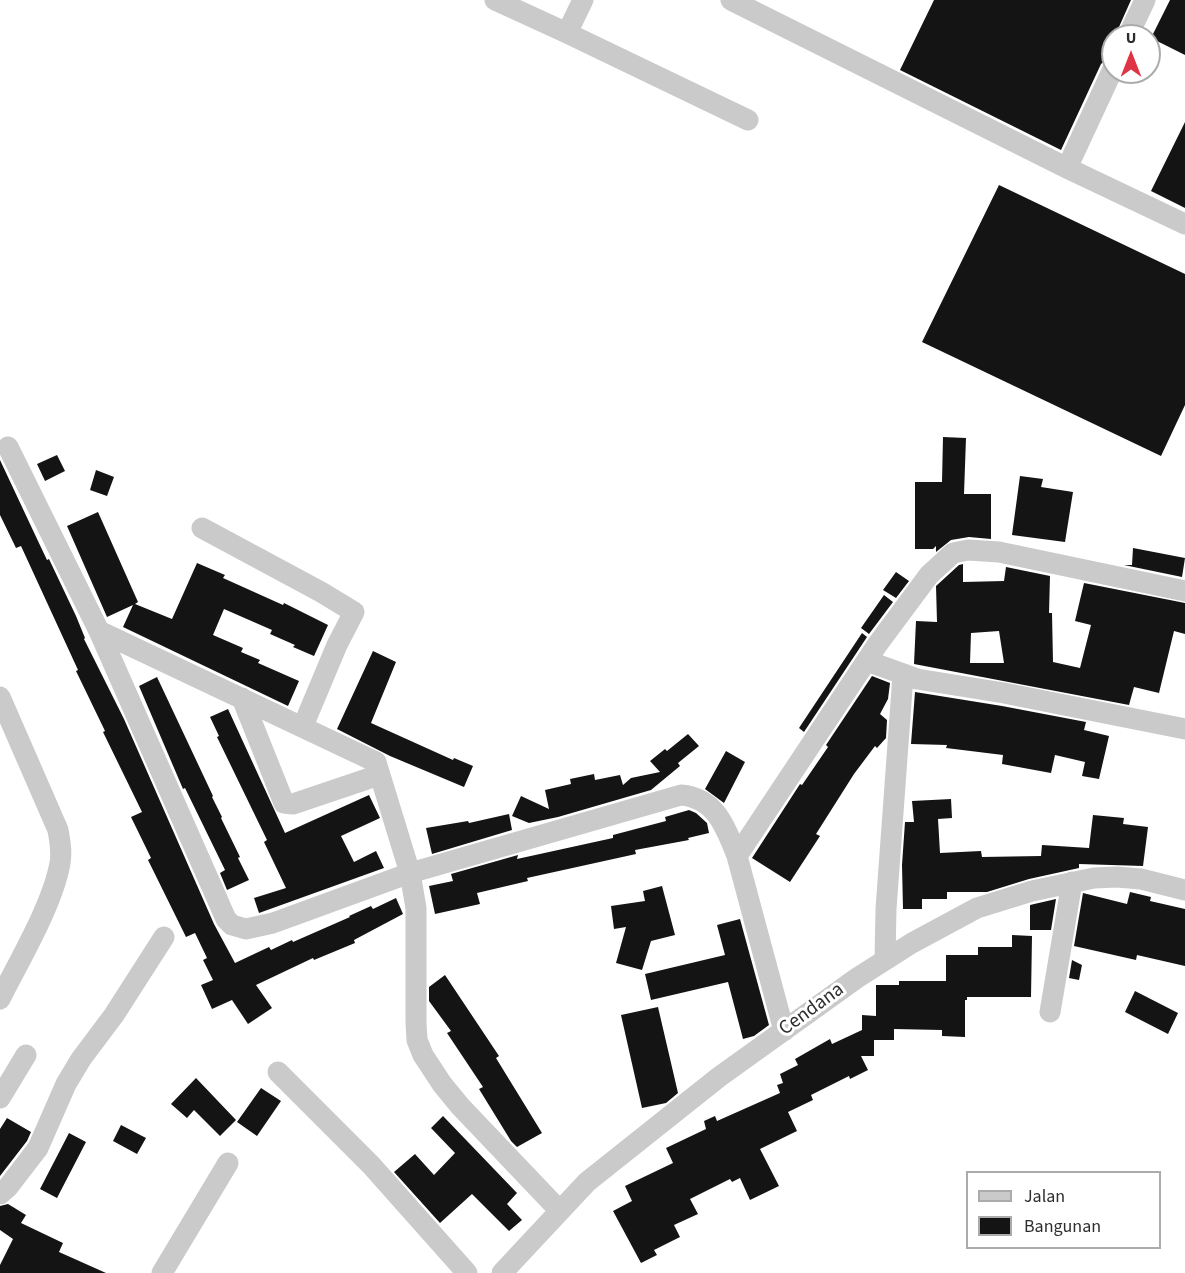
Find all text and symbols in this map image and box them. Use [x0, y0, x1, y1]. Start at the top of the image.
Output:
north arrow [1101, 24, 1161, 84]
text: U [1126, 27, 1136, 49]
street label: Cendana [775, 978, 849, 1042]
legend [966, 1171, 1161, 1249]
text: Jalan [1024, 1184, 1065, 1209]
text: Bangunan [1024, 1214, 1101, 1239]

